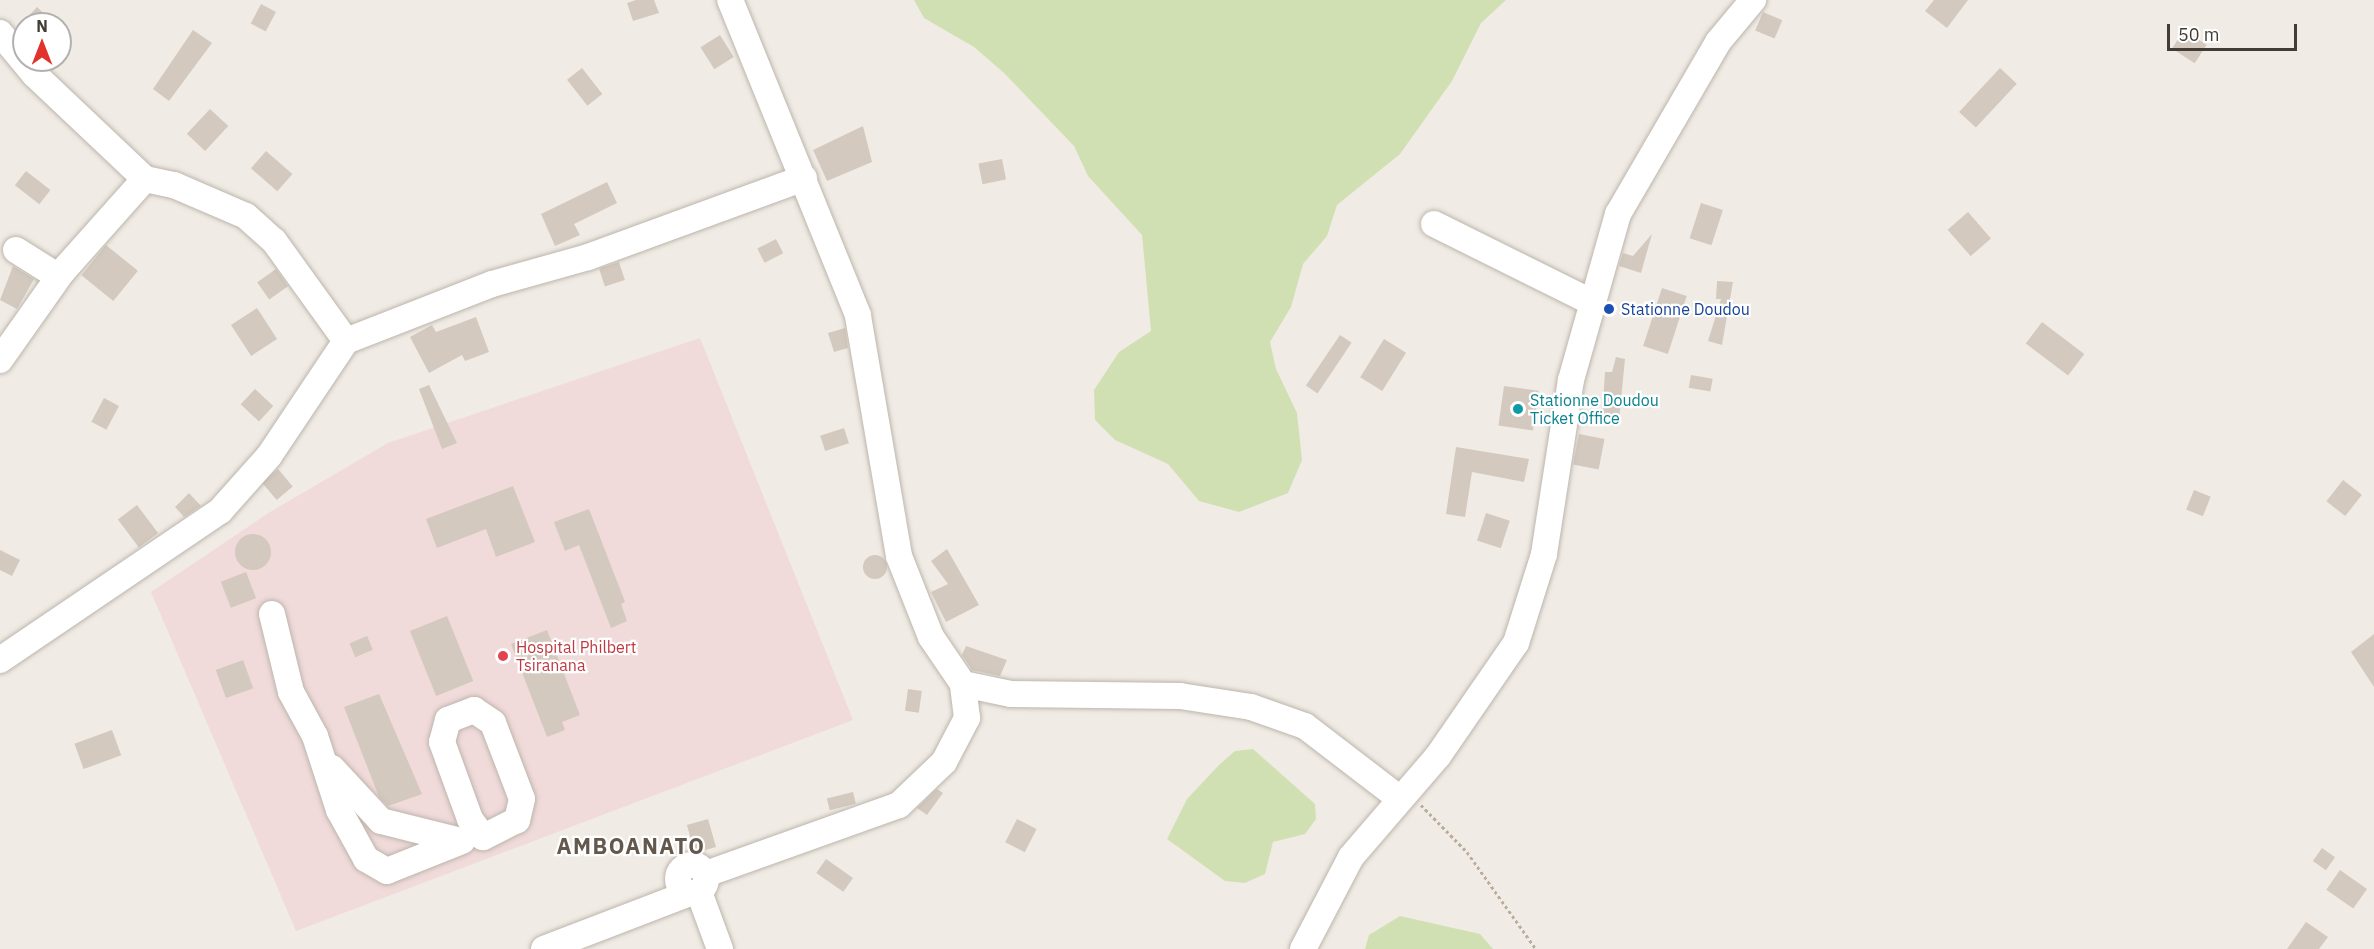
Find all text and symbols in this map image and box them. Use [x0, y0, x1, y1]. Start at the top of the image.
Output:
north arrow [12, 12, 72, 72]
scale bar [2170, 12, 2300, 50]
text: N [36, 16, 48, 36]
text: 50 m [2178, 23, 2220, 46]
place label: Stationne Doudou [1621, 299, 1750, 319]
marker: Stationne Doudou [1602, 302, 1616, 316]
place label: Stationne Doudou Ticket Office [1530, 390, 1659, 428]
marker: Stationne Doudou Ticket Office [1511, 402, 1525, 416]
place label: Hospital Philbert Tsiranana [516, 637, 636, 675]
marker: Hospital Philbert Tsiranana [494, 647, 512, 665]
district label: AMBOANATO [557, 833, 705, 859]

